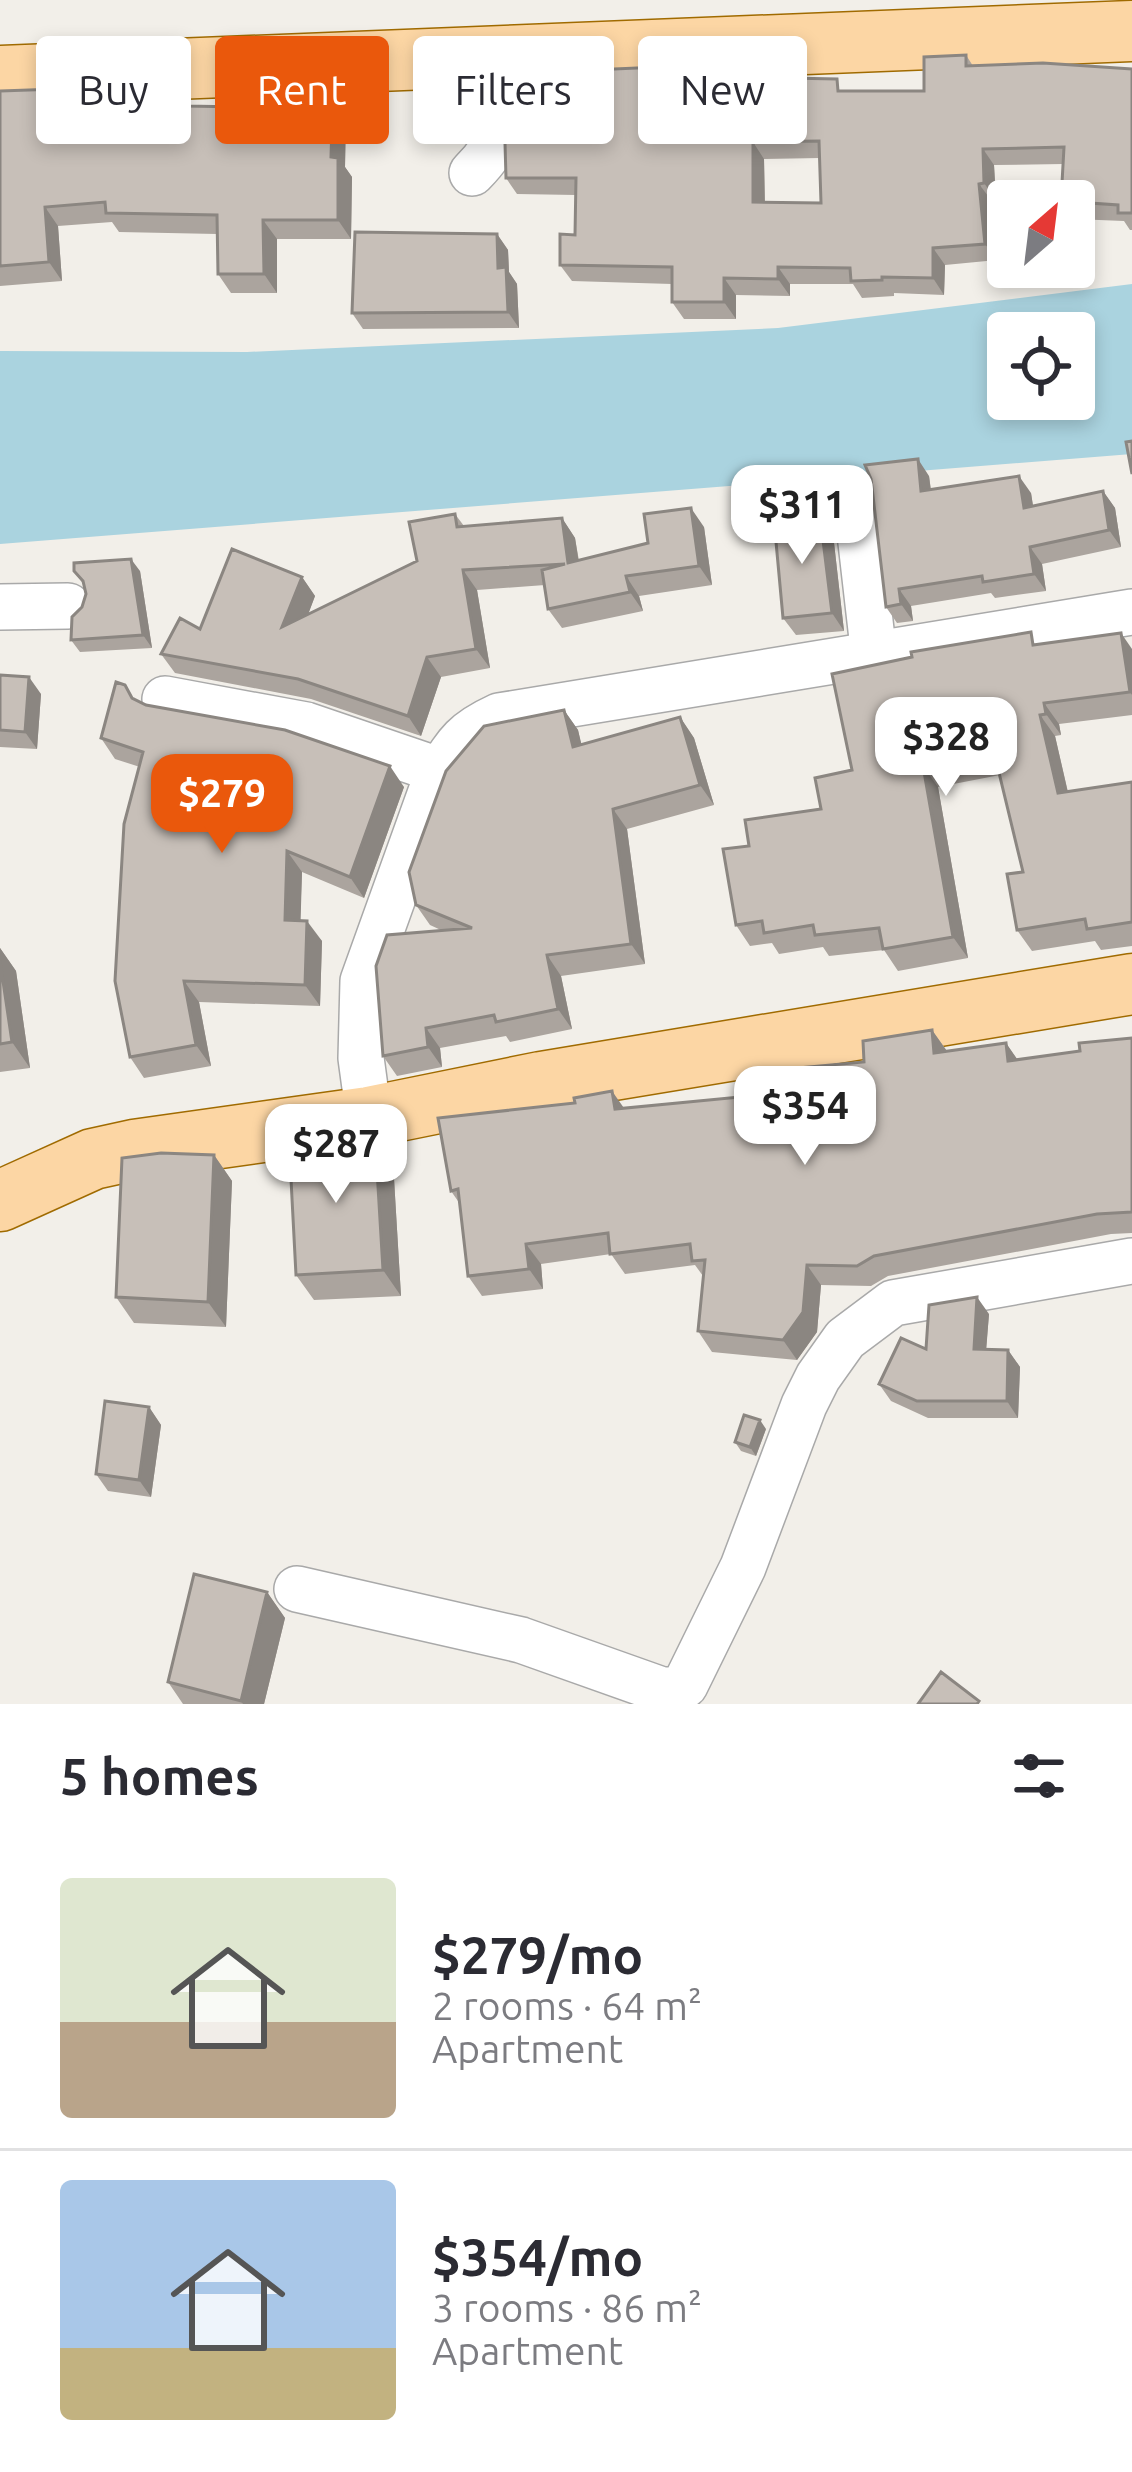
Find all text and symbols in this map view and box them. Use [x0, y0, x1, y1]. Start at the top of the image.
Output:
chip: Buy [36, 36, 191, 144]
chip: Rent [215, 36, 389, 144]
chip: Filters [413, 36, 614, 144]
chip: New [638, 36, 807, 144]
north arrow [987, 180, 1095, 288]
map controls [987, 180, 1095, 420]
button: locate [987, 312, 1095, 420]
pin: $311 [731, 465, 873, 567]
text: $311 [758, 482, 846, 525]
pin: $328 [875, 697, 1017, 799]
text: $328 [902, 714, 990, 757]
pin: $279 [151, 754, 293, 856]
text: $279 [178, 771, 266, 814]
pin: $354 [734, 1066, 876, 1168]
text: $354 [761, 1083, 849, 1126]
pin: $287 [265, 1104, 407, 1206]
text: $287 [292, 1121, 380, 1164]
icon: filters [1006, 1743, 1072, 1809]
text: 5 homes [60, 1747, 259, 1805]
icon: home [156, 1926, 300, 2070]
text: $279/mo [432, 1926, 643, 1984]
text: 2 rooms · 64 m² [432, 1984, 702, 2027]
text: Apartment [432, 2027, 623, 2070]
icon: home [156, 2228, 300, 2372]
text: $354/mo [432, 2228, 643, 2286]
text: 3 rooms · 86 m² [432, 2286, 702, 2329]
text: Apartment [432, 2329, 623, 2372]

